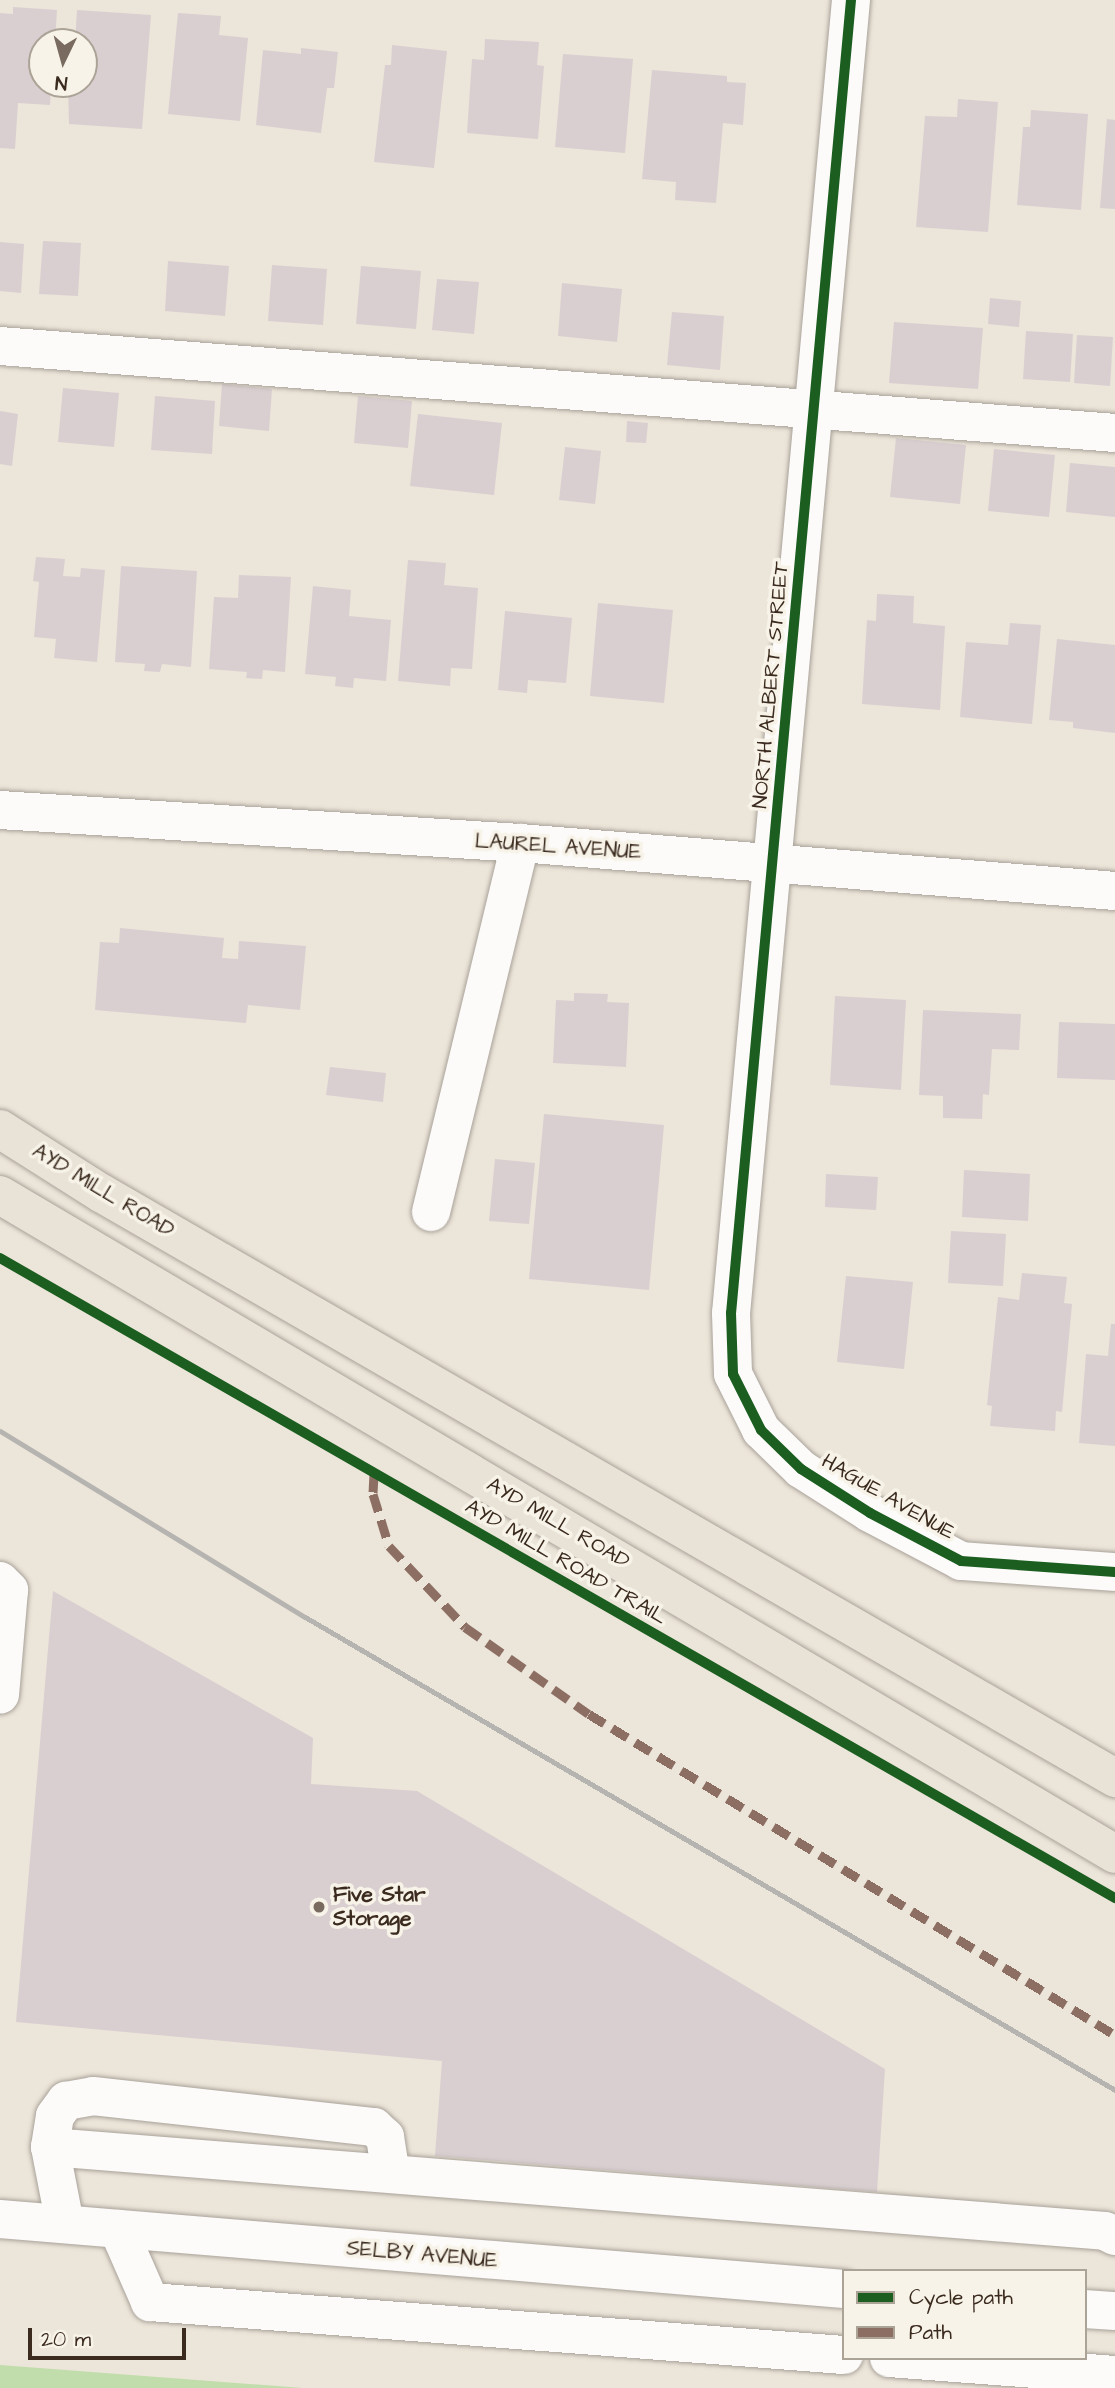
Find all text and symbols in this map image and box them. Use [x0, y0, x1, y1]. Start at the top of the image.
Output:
north arrow [28, 28, 98, 98]
text: N [54, 68, 68, 96]
street label: NORTH ALBERT STREET [748, 561, 794, 809]
street label: LAUREL AVENUE [474, 829, 642, 865]
street label: AYD MILL ROAD [28, 1139, 178, 1243]
street label: HAGUE AVENUE [817, 1449, 959, 1545]
street label: AYD MILL ROAD [482, 1472, 634, 1574]
street label: AYD MILL ROAD TRAIL [461, 1494, 671, 1630]
place label: Five Star Storage [333, 1882, 426, 1932]
marker: Five Star Storage [311, 1899, 327, 1915]
street label: SELBY AVENUE [345, 2236, 499, 2274]
legend [842, 2269, 1087, 2360]
text: Cycle path [909, 2283, 1013, 2312]
scale bar [32, 2314, 189, 2358]
text: Path [909, 2318, 952, 2347]
text: 20 m [41, 2325, 91, 2354]

